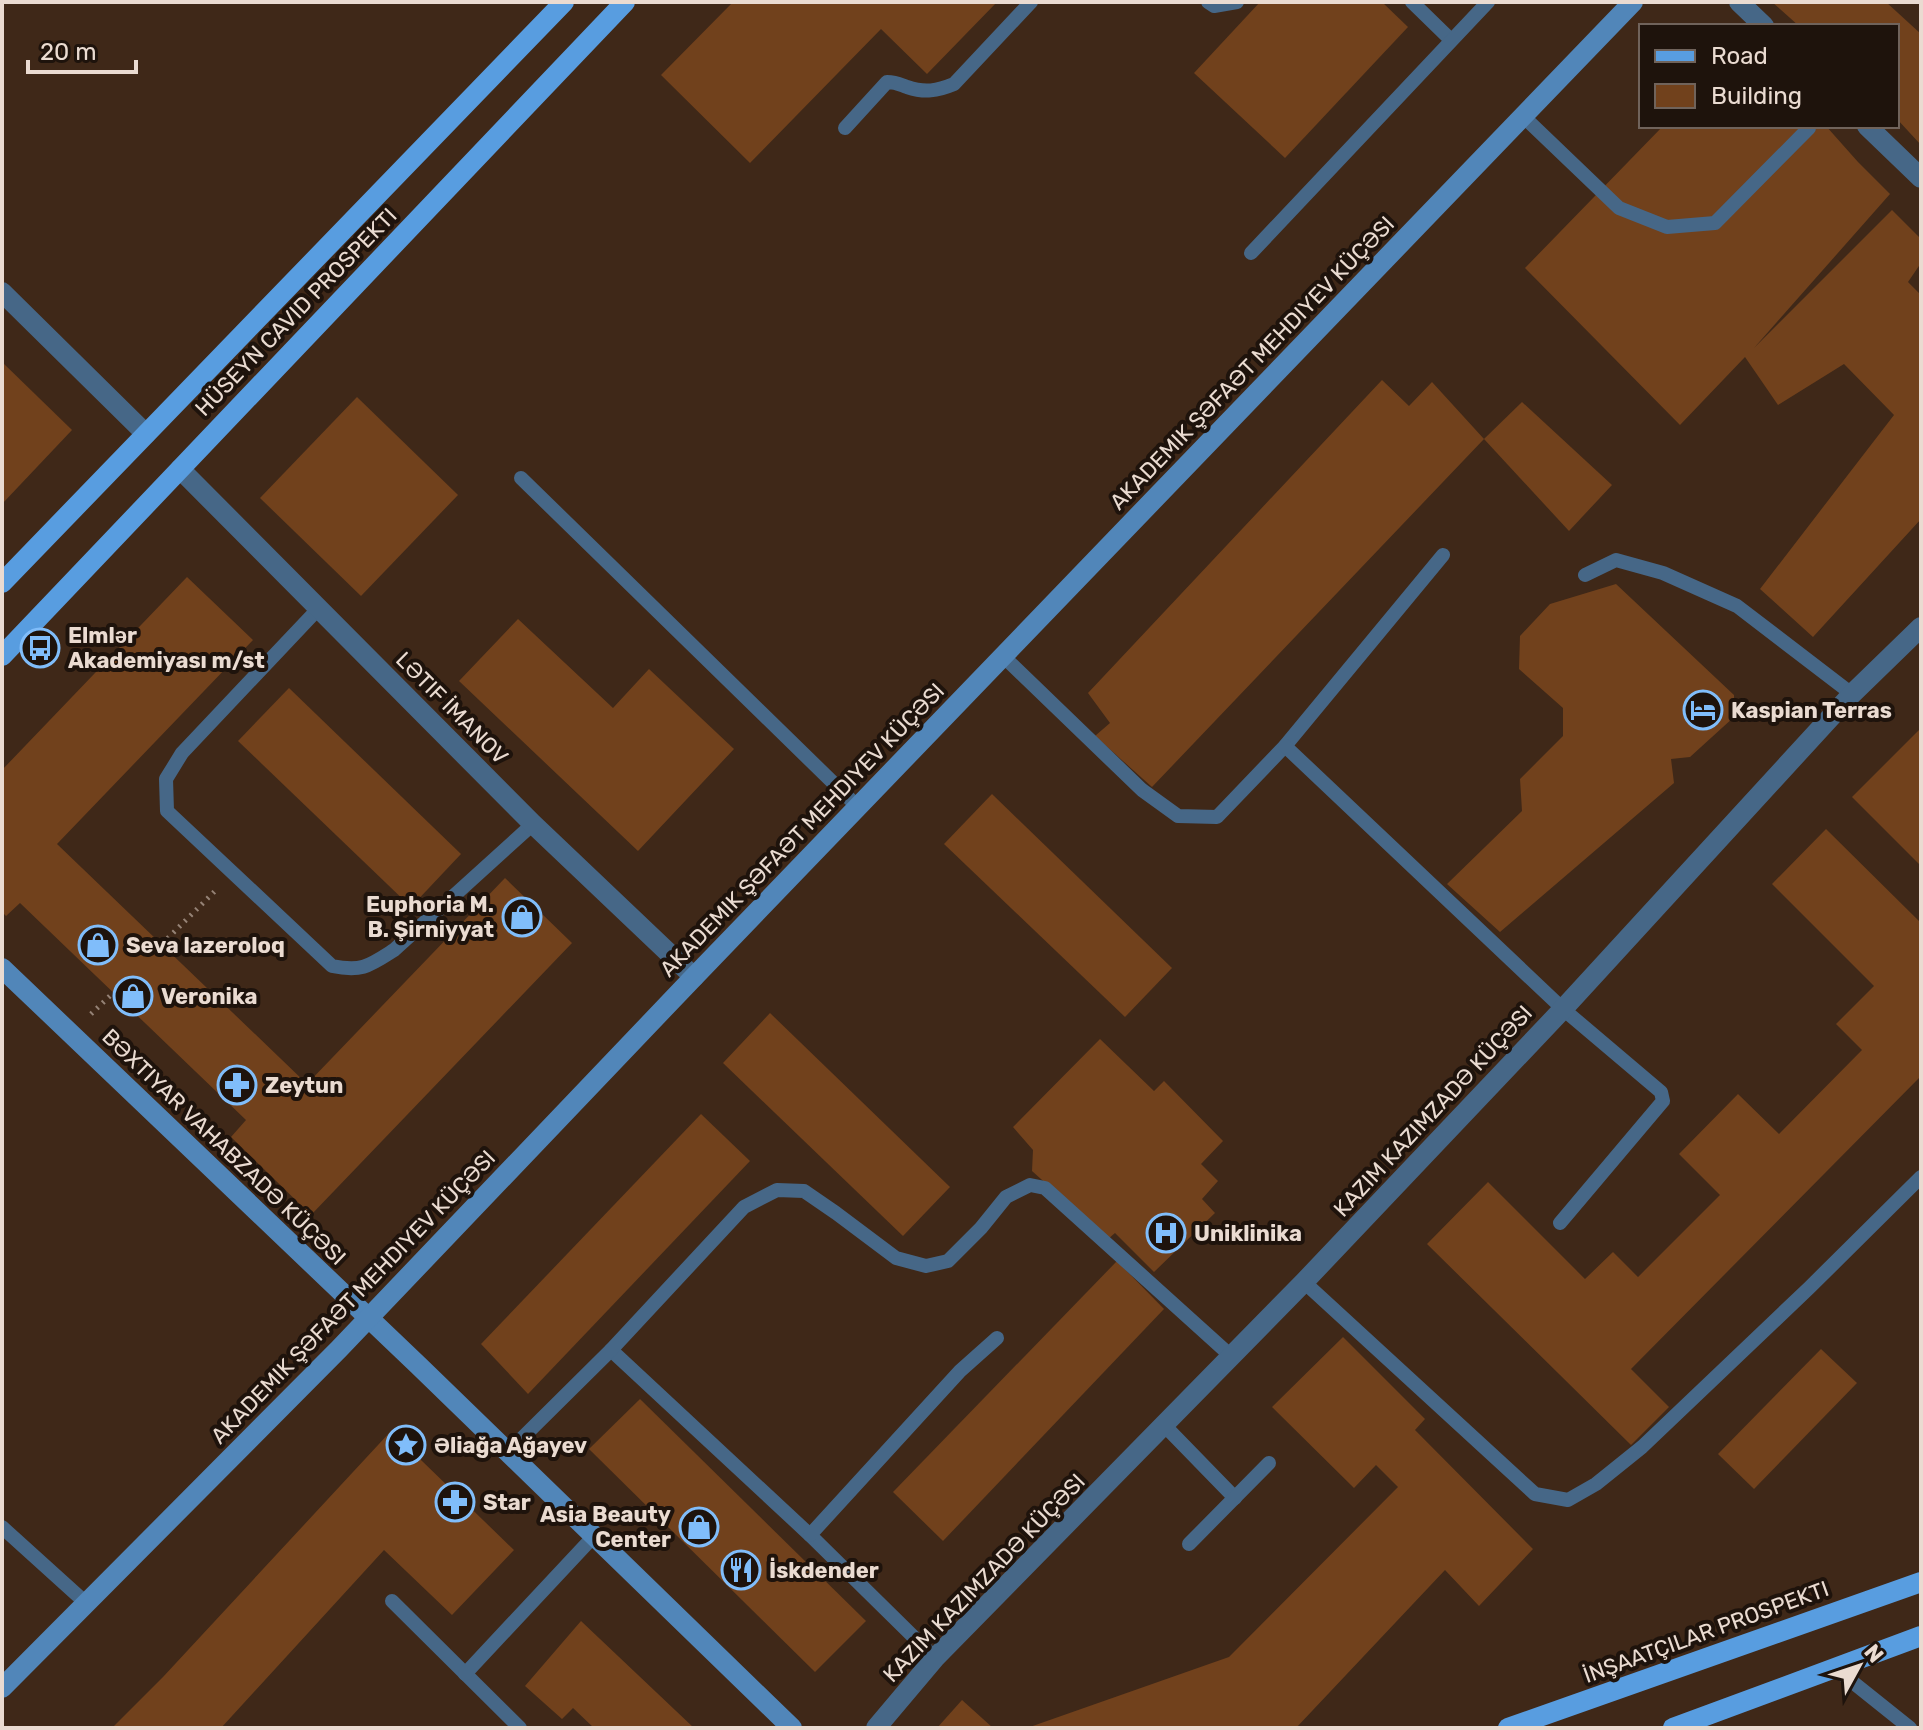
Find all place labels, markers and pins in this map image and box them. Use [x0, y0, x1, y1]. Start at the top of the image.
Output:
place label: Elmlər Akademiyası m/st [68, 622, 265, 674]
bus stop icon: Elmlər Akademiyası m/st [19, 627, 61, 669]
hotel icon: Kaspian Terras [1682, 689, 1724, 731]
place label: Kaspian Terras [1731, 697, 1892, 724]
place label: Euphoria M. B. Şirniyyat [366, 891, 494, 943]
shop icon: Euphoria M. B. Şirniyyat [501, 896, 543, 938]
shop icon: Seva lazeroloq [77, 924, 119, 966]
place label: Seva lazeroloq [126, 932, 285, 959]
shop icon: Veronika [112, 975, 154, 1017]
place label: Veronika [161, 983, 258, 1010]
pharmacy icon: Zeytun [216, 1064, 258, 1106]
place label: Zeytun [265, 1072, 343, 1099]
hospital icon: Uniklinika [1145, 1212, 1187, 1254]
place label: Uniklinika [1194, 1220, 1302, 1247]
place icon: Əliağa Ağayev [385, 1424, 427, 1466]
place label: Əliağa Ağayev [434, 1432, 587, 1459]
pharmacy icon: Star [434, 1481, 476, 1523]
place label: Star [483, 1489, 531, 1516]
place label: Asia Beauty Center [540, 1501, 671, 1553]
shop icon: Asia Beauty Center [678, 1506, 720, 1548]
restaurant icon: İskdender [720, 1549, 762, 1591]
place label: İskdender [769, 1557, 879, 1584]

